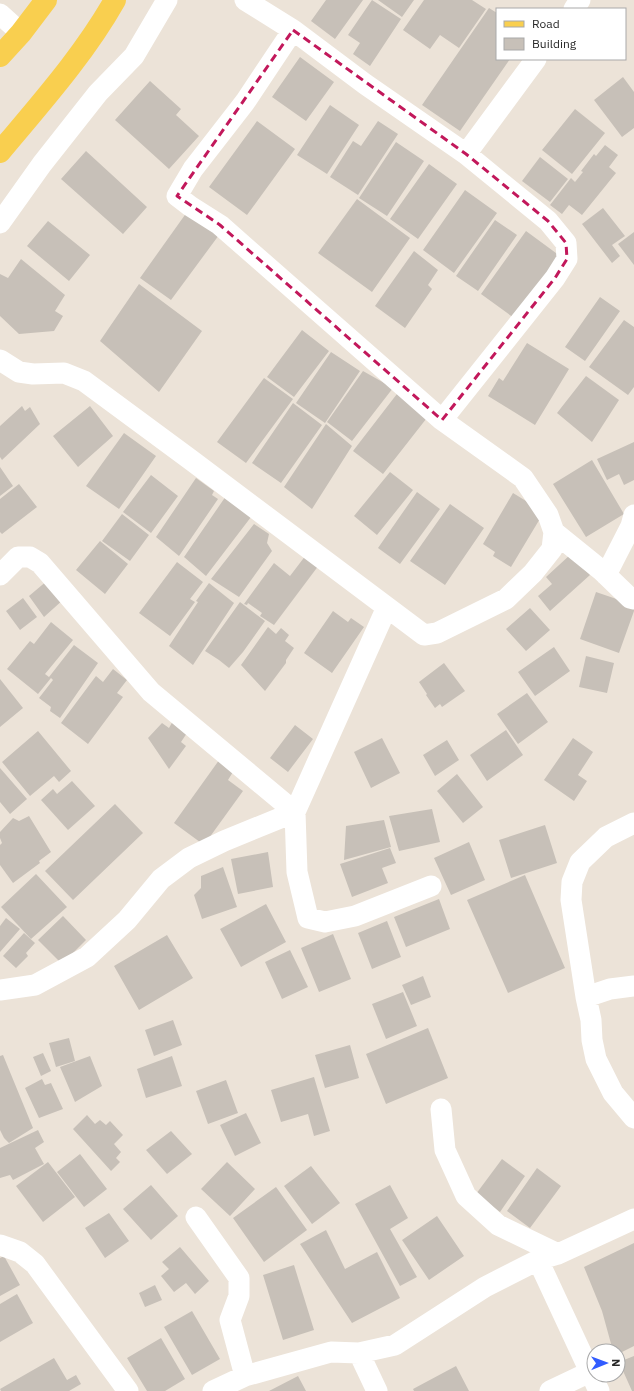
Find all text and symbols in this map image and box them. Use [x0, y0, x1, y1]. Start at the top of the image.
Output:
legend [496, 8, 626, 60]
text: Road [532, 16, 560, 31]
text: Building [532, 36, 577, 51]
north arrow [586, 1343, 626, 1383]
text: N [609, 1359, 623, 1367]

